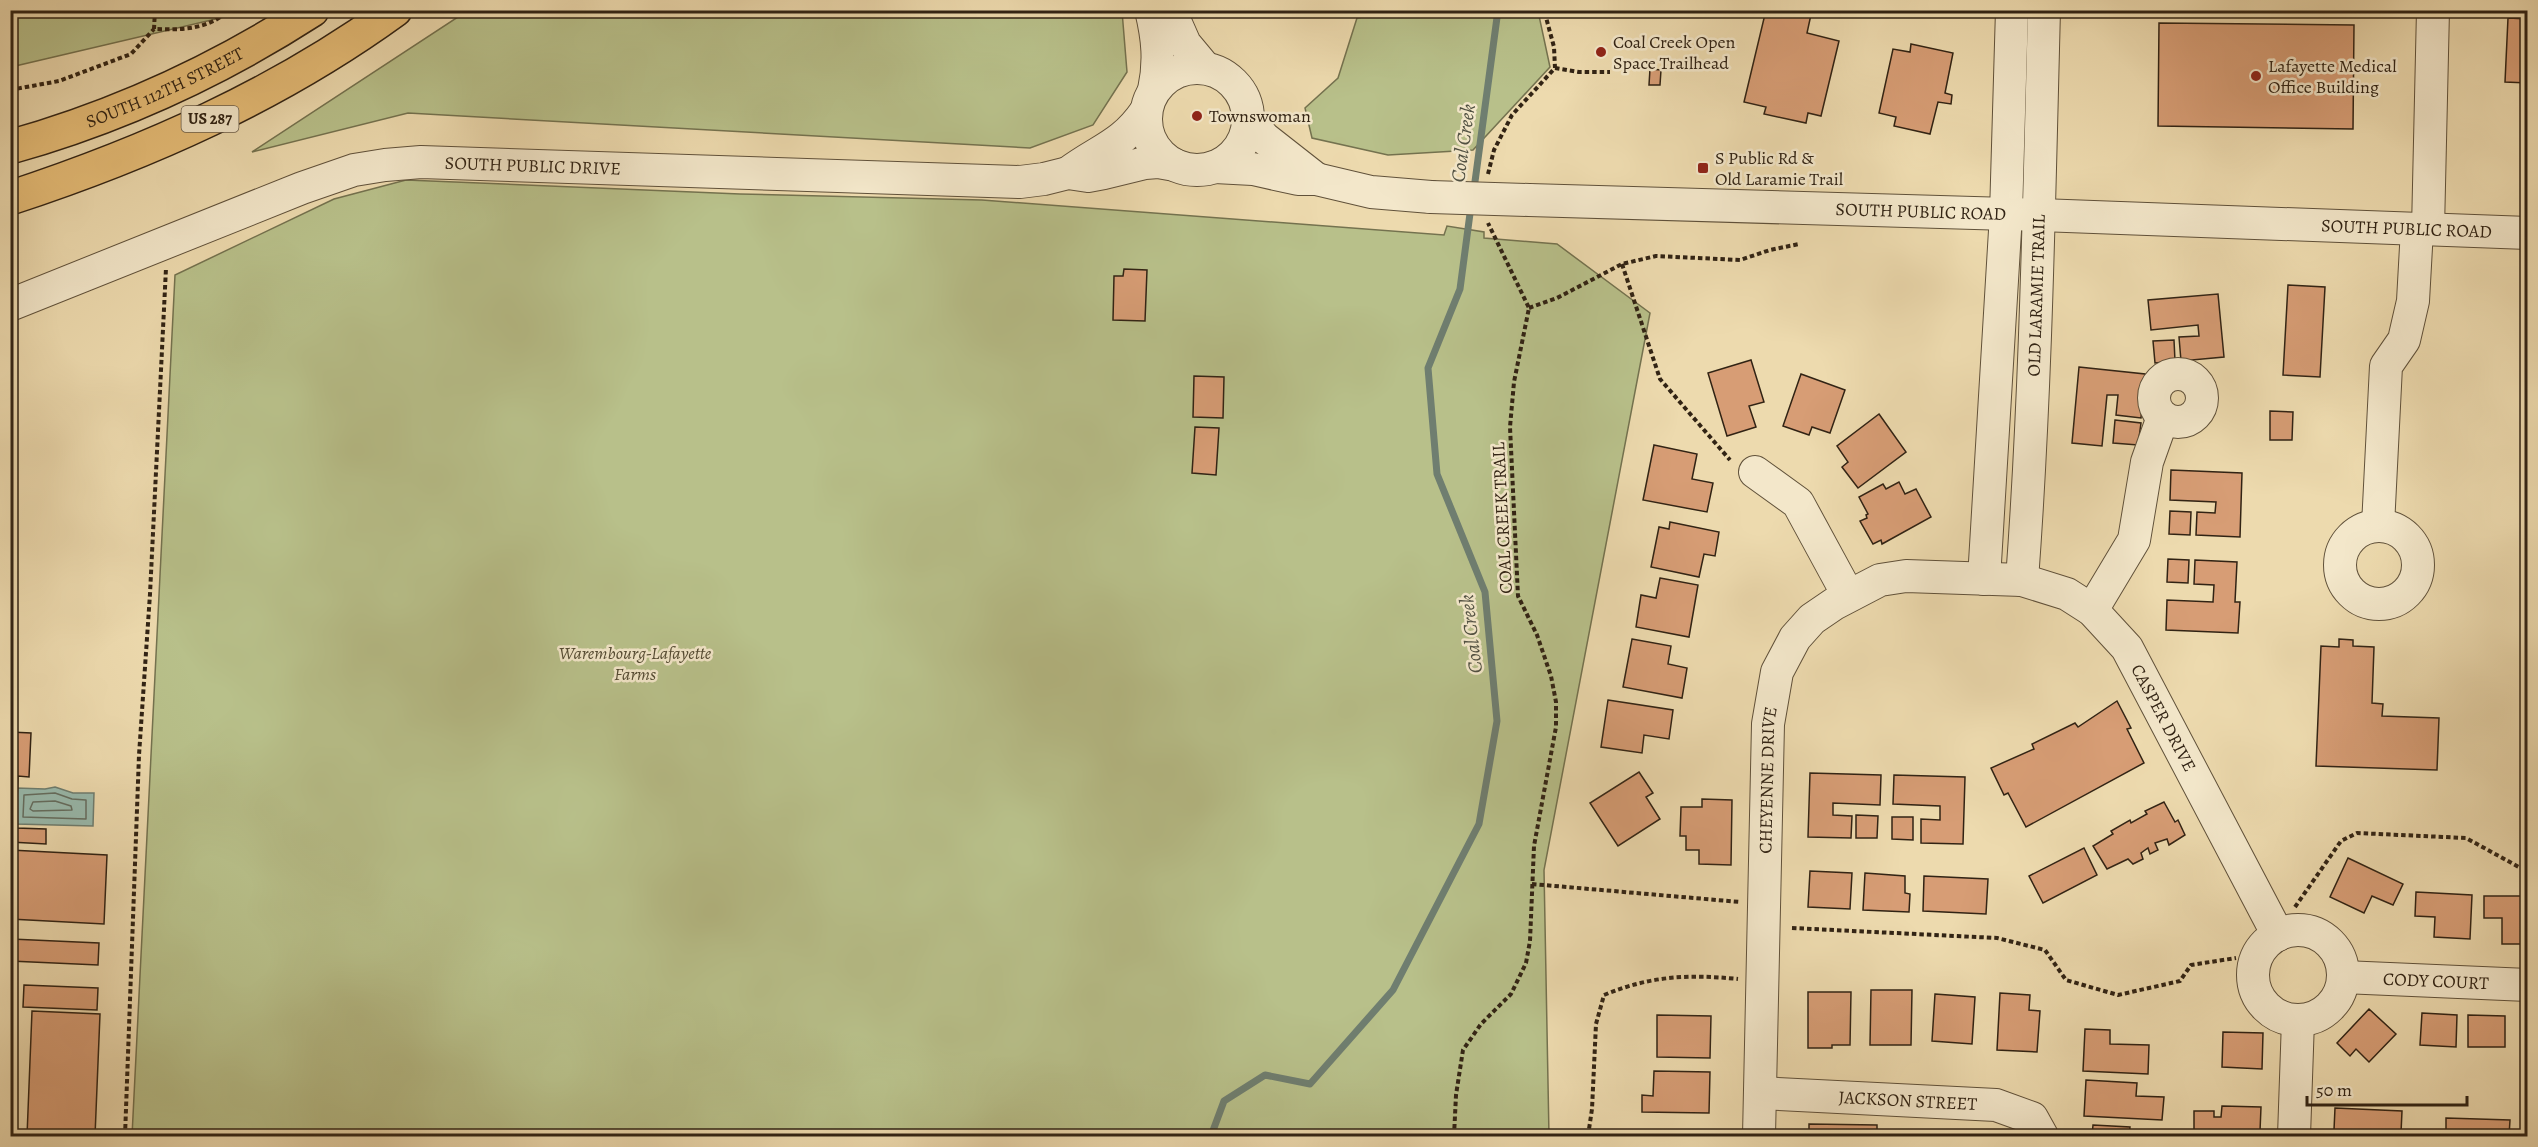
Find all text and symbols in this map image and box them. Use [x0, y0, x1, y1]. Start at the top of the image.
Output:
place label: Coal Creek Open Space Trailhead [1613, 30, 1735, 75]
street label: SOUTH 112TH STREET [83, 41, 248, 134]
marker: Coal Creek Open Space Trailhead [1594, 45, 1608, 59]
place label: Lafayette Medical Office Building [2268, 54, 2397, 99]
marker: Lafayette Medical Office Building [2249, 69, 2263, 83]
water label: Coal Creek [1444, 102, 1482, 184]
place label: Townswoman [1209, 104, 1311, 128]
road number: US 287 [182, 106, 238, 132]
marker: Townswoman [1190, 109, 1204, 123]
place label: S Public Rd & Old Laramie Trail [1715, 146, 1844, 191]
street label: SOUTH PUBLIC DRIVE [444, 151, 621, 181]
marker: S Public Rd & Old Laramie Trail [1696, 161, 1710, 175]
street label: SOUTH PUBLIC ROAD [1835, 197, 2006, 226]
street label: OLD LARAMIE TRAIL [2021, 213, 2051, 377]
street label: SOUTH PUBLIC ROAD [2321, 213, 2492, 244]
street label: COAL CREEK TRAIL [1486, 441, 1518, 594]
water label: Coal Creek [1453, 593, 1489, 675]
park label: Warembourg-Lafayette Farms [559, 641, 712, 686]
street label: CASPER DRIVE [2126, 660, 2202, 776]
street label: CHEYENNE DRIVE [1753, 705, 1783, 854]
street label: CODY COURT [2383, 967, 2489, 995]
scale bar [2307, 1069, 2468, 1107]
text: 50 m [2316, 1078, 2352, 1102]
street label: JACKSON STREET [1838, 1085, 1978, 1116]

